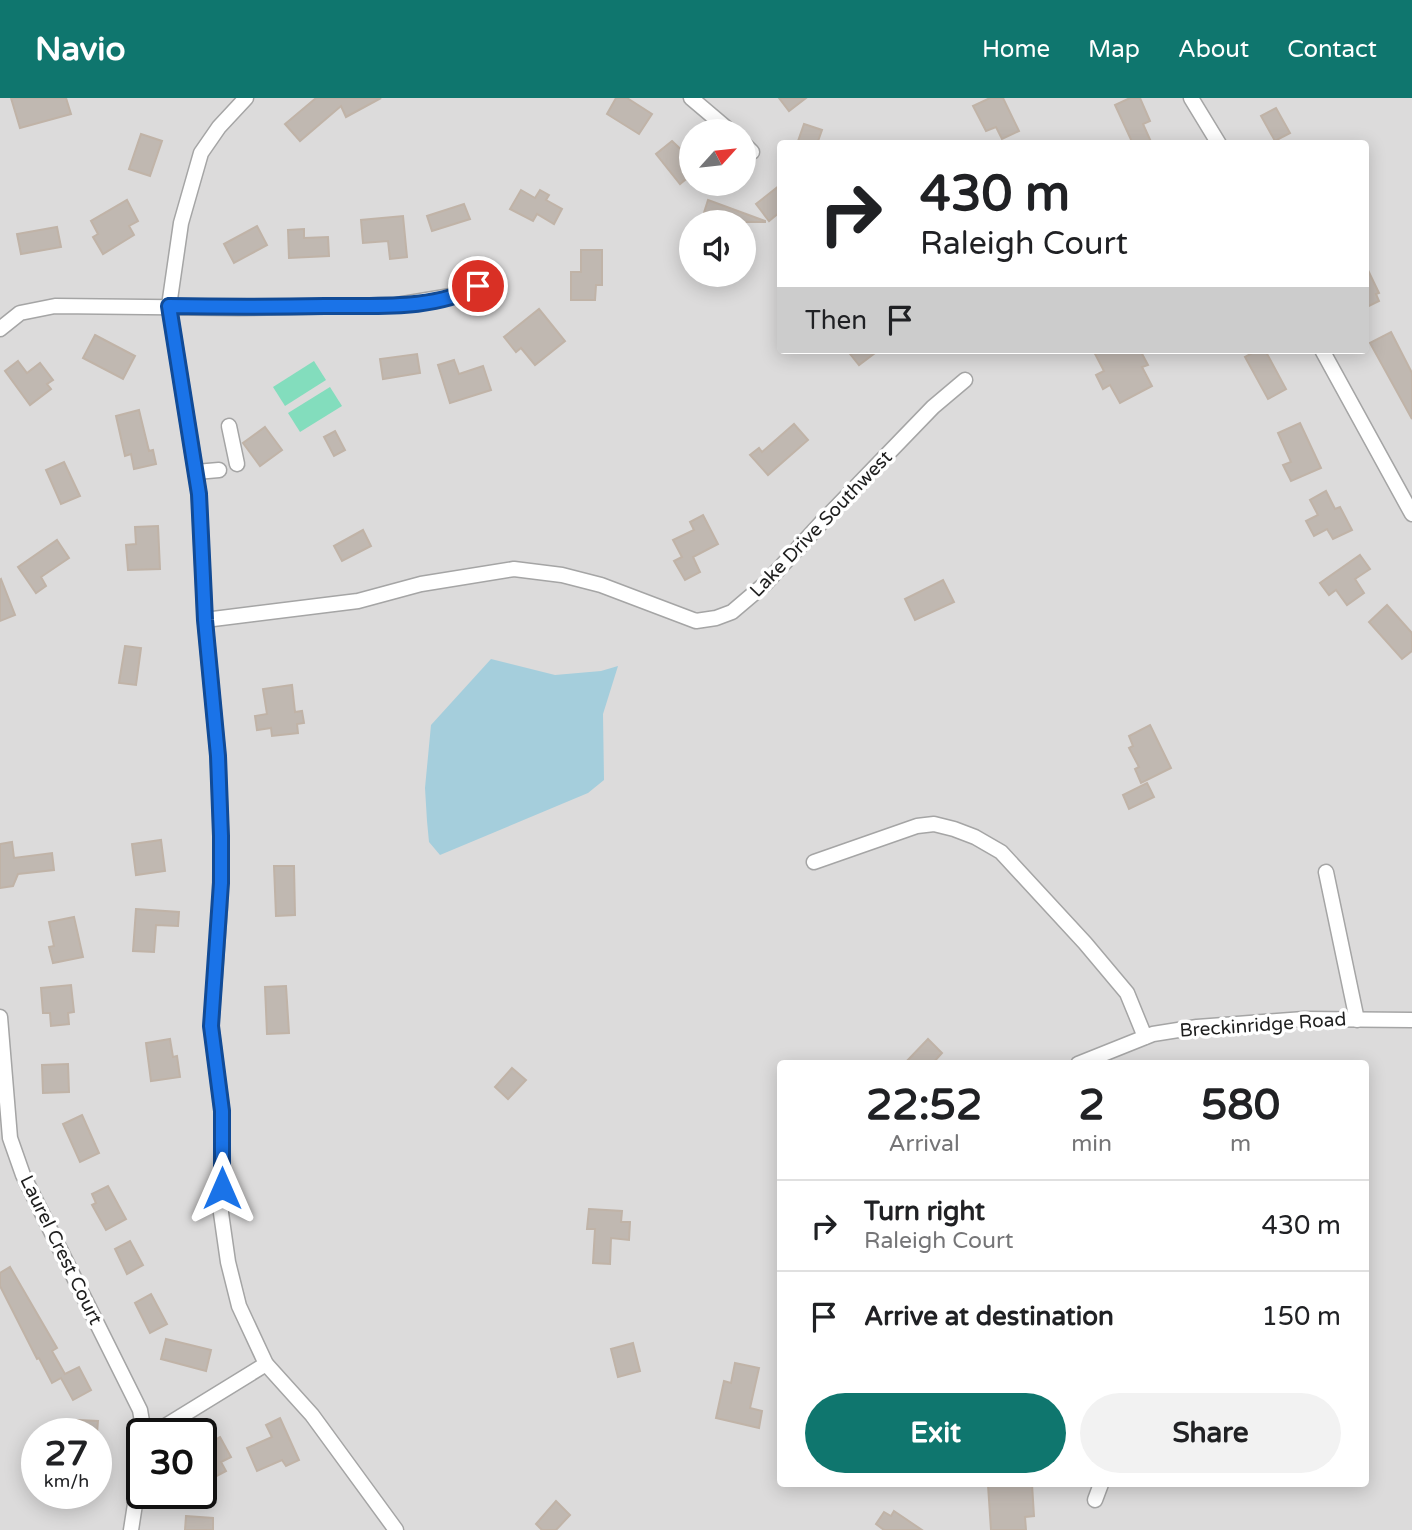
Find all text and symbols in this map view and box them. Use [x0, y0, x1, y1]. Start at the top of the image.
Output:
text: Navio [35, 30, 126, 69]
text: Home [982, 35, 1050, 64]
text: Map [1088, 35, 1140, 64]
text: About [1178, 35, 1249, 64]
text: Contact [1287, 35, 1377, 64]
north arrow [679, 119, 756, 196]
map controls [679, 119, 756, 287]
text: 430 m [920, 165, 1070, 224]
icon: right [805, 168, 896, 259]
button: sound [679, 210, 756, 287]
text: Raleigh Court [920, 225, 1128, 263]
pin [448, 256, 508, 316]
icon: arrive [459, 267, 497, 305]
icon: arrive [881, 301, 919, 339]
text: Then [805, 305, 867, 336]
street label: Lake Drive Southwest [745, 446, 897, 602]
street label: Breckinridge Road [1179, 1008, 1347, 1042]
text: 22:52 [866, 1080, 982, 1131]
text: 2 [1078, 1080, 1105, 1131]
text: 580 [1201, 1080, 1280, 1131]
text: Arrival [889, 1130, 960, 1158]
text: min [1071, 1130, 1112, 1158]
text: m [1230, 1130, 1251, 1158]
position arrow [185, 1151, 259, 1225]
street label: Laurel Crest Court [15, 1172, 107, 1328]
text: Turn right [864, 1196, 985, 1227]
icon: right [805, 1207, 843, 1245]
text: 430 m [1261, 1210, 1341, 1241]
text: Raleigh Court [864, 1227, 1013, 1255]
icon: arrive [805, 1298, 843, 1336]
text: Arrive at destination [864, 1301, 1114, 1332]
text: 150 m [1261, 1301, 1341, 1332]
button: Exit [805, 1393, 1066, 1473]
button: Share [1080, 1393, 1341, 1473]
speed limit sign: 30 [126, 1418, 217, 1509]
text: 27 [45, 1433, 88, 1475]
text: km/h [44, 1470, 89, 1492]

